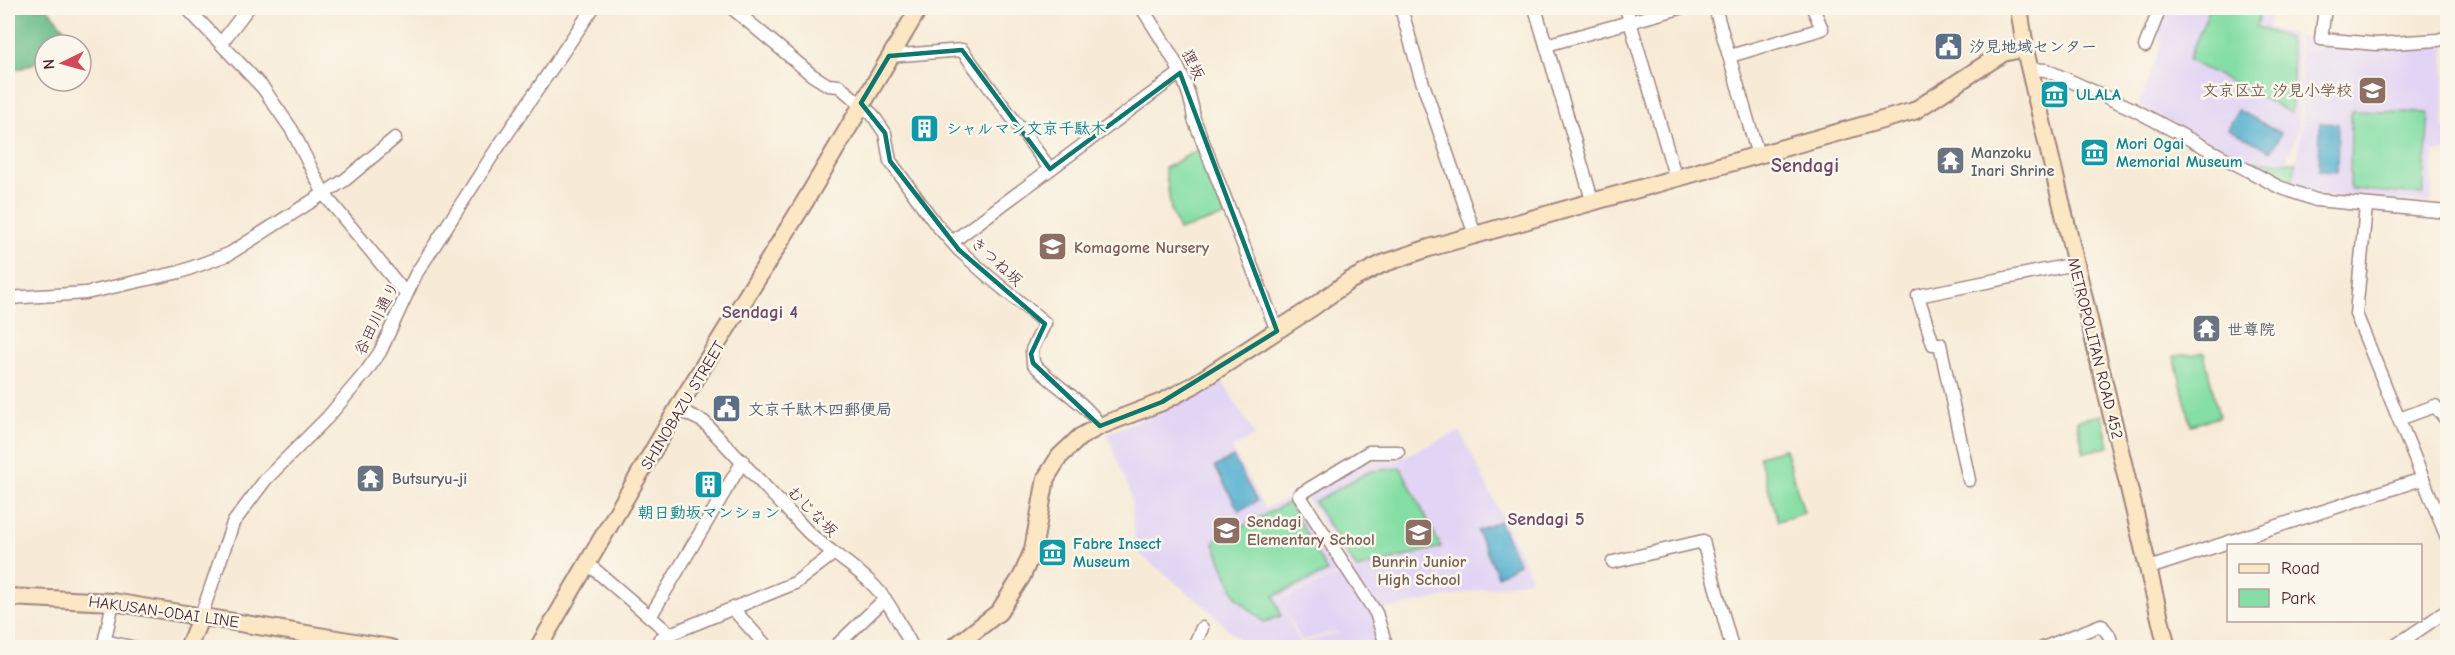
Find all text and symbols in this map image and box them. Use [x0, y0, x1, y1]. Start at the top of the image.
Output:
public building icon: 汐見地域センター [1932, 30, 1964, 62]
north arrow [33, 33, 93, 93]
place label: 汐見地域センター [1969, 38, 2097, 56]
street label: 狸坂 [1178, 46, 1208, 83]
text: N [40, 58, 58, 70]
school or university icon: 文京区立 汐見小学校 [2357, 74, 2389, 106]
museum icon: ULALA [2039, 78, 2071, 110]
place label: 文京区立 汐見小学校 [2202, 82, 2352, 100]
place label: ULALA [2076, 86, 2121, 104]
building icon: シャルマン文京千駄木 [909, 112, 941, 144]
place label: シャルマン文京千駄木 [946, 120, 1106, 138]
place label: Mori Ogai Memorial Museum [2116, 135, 2243, 171]
museum icon: Mori Ogai Memorial Museum [2079, 136, 2111, 168]
place label: Manzoku Inari Shrine [1971, 144, 2055, 180]
temple icon: Manzoku Inari Shrine [1934, 145, 1966, 177]
district label: Sendagi [1771, 154, 1839, 177]
school or university icon: Komagome Nursery [1037, 231, 1069, 263]
street label: きつね坂 [967, 234, 1026, 290]
place label: Komagome Nursery [1074, 239, 1210, 257]
street label: METROPOLITAN ROAD 452 [2064, 256, 2126, 441]
street label: 谷田川通り [351, 279, 403, 358]
district label: Sendagi 4 [722, 302, 798, 323]
temple icon: 世尊院 [2190, 313, 2222, 345]
place label: 世尊院 [2227, 321, 2275, 339]
street label: SHINOBAZU STREET [637, 337, 729, 473]
public building icon: 文京千駄木四郵便局 [711, 393, 743, 425]
place label: 文京千駄木四郵便局 [748, 401, 892, 419]
temple icon: Butsuryu-ji [355, 462, 387, 494]
building icon: 朝日動坂マンション [693, 468, 725, 500]
place label: Butsuryu-ji [392, 470, 467, 488]
street label: むじな坂 [783, 483, 841, 541]
place label: 朝日動坂マンション [638, 504, 780, 522]
district label: Sendagi 5 [1507, 509, 1585, 530]
place label: Sendagi Elementary School [1247, 513, 1375, 549]
school or university icon: Sendagi Elementary School [1210, 514, 1242, 546]
school or university icon: Bunrin Junior High School [1403, 517, 1435, 549]
place label: Fabre Insect Museum [1073, 535, 1162, 571]
museum icon: Fabre Insect Museum [1036, 536, 1068, 568]
legend [2227, 544, 2422, 622]
place label: Bunrin Junior High School [1372, 553, 1467, 589]
text: Road [2281, 558, 2320, 579]
text: Park [2281, 588, 2316, 609]
street label: HAKUSAN-ODAI LINE [88, 593, 241, 632]

